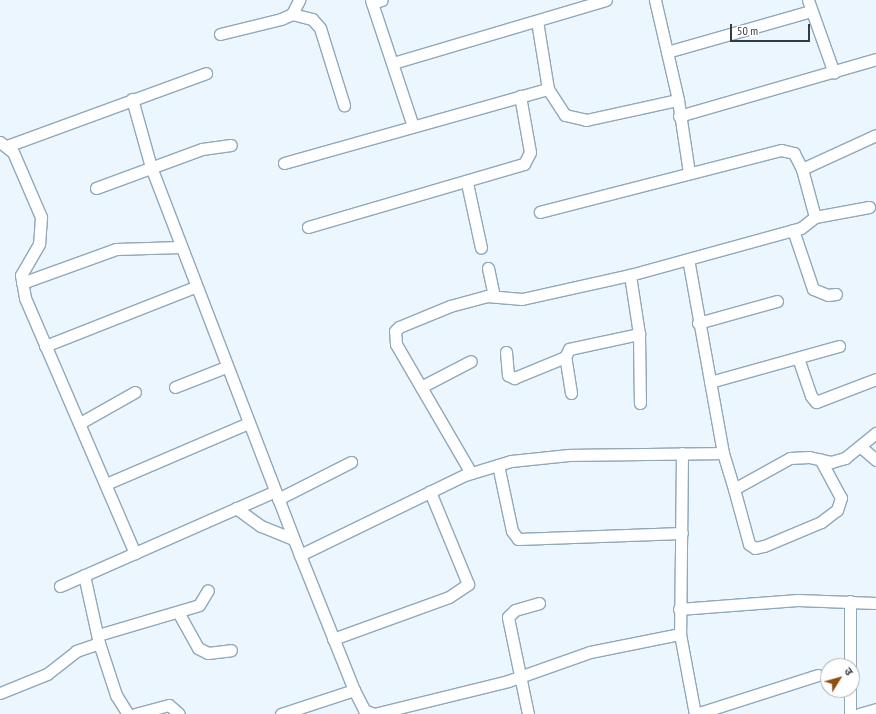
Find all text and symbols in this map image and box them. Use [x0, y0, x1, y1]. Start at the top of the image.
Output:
scale bar [732, 16, 812, 42]
text: 50 m [737, 23, 758, 38]
north arrow [820, 658, 860, 698]
text: उ [841, 665, 856, 678]

